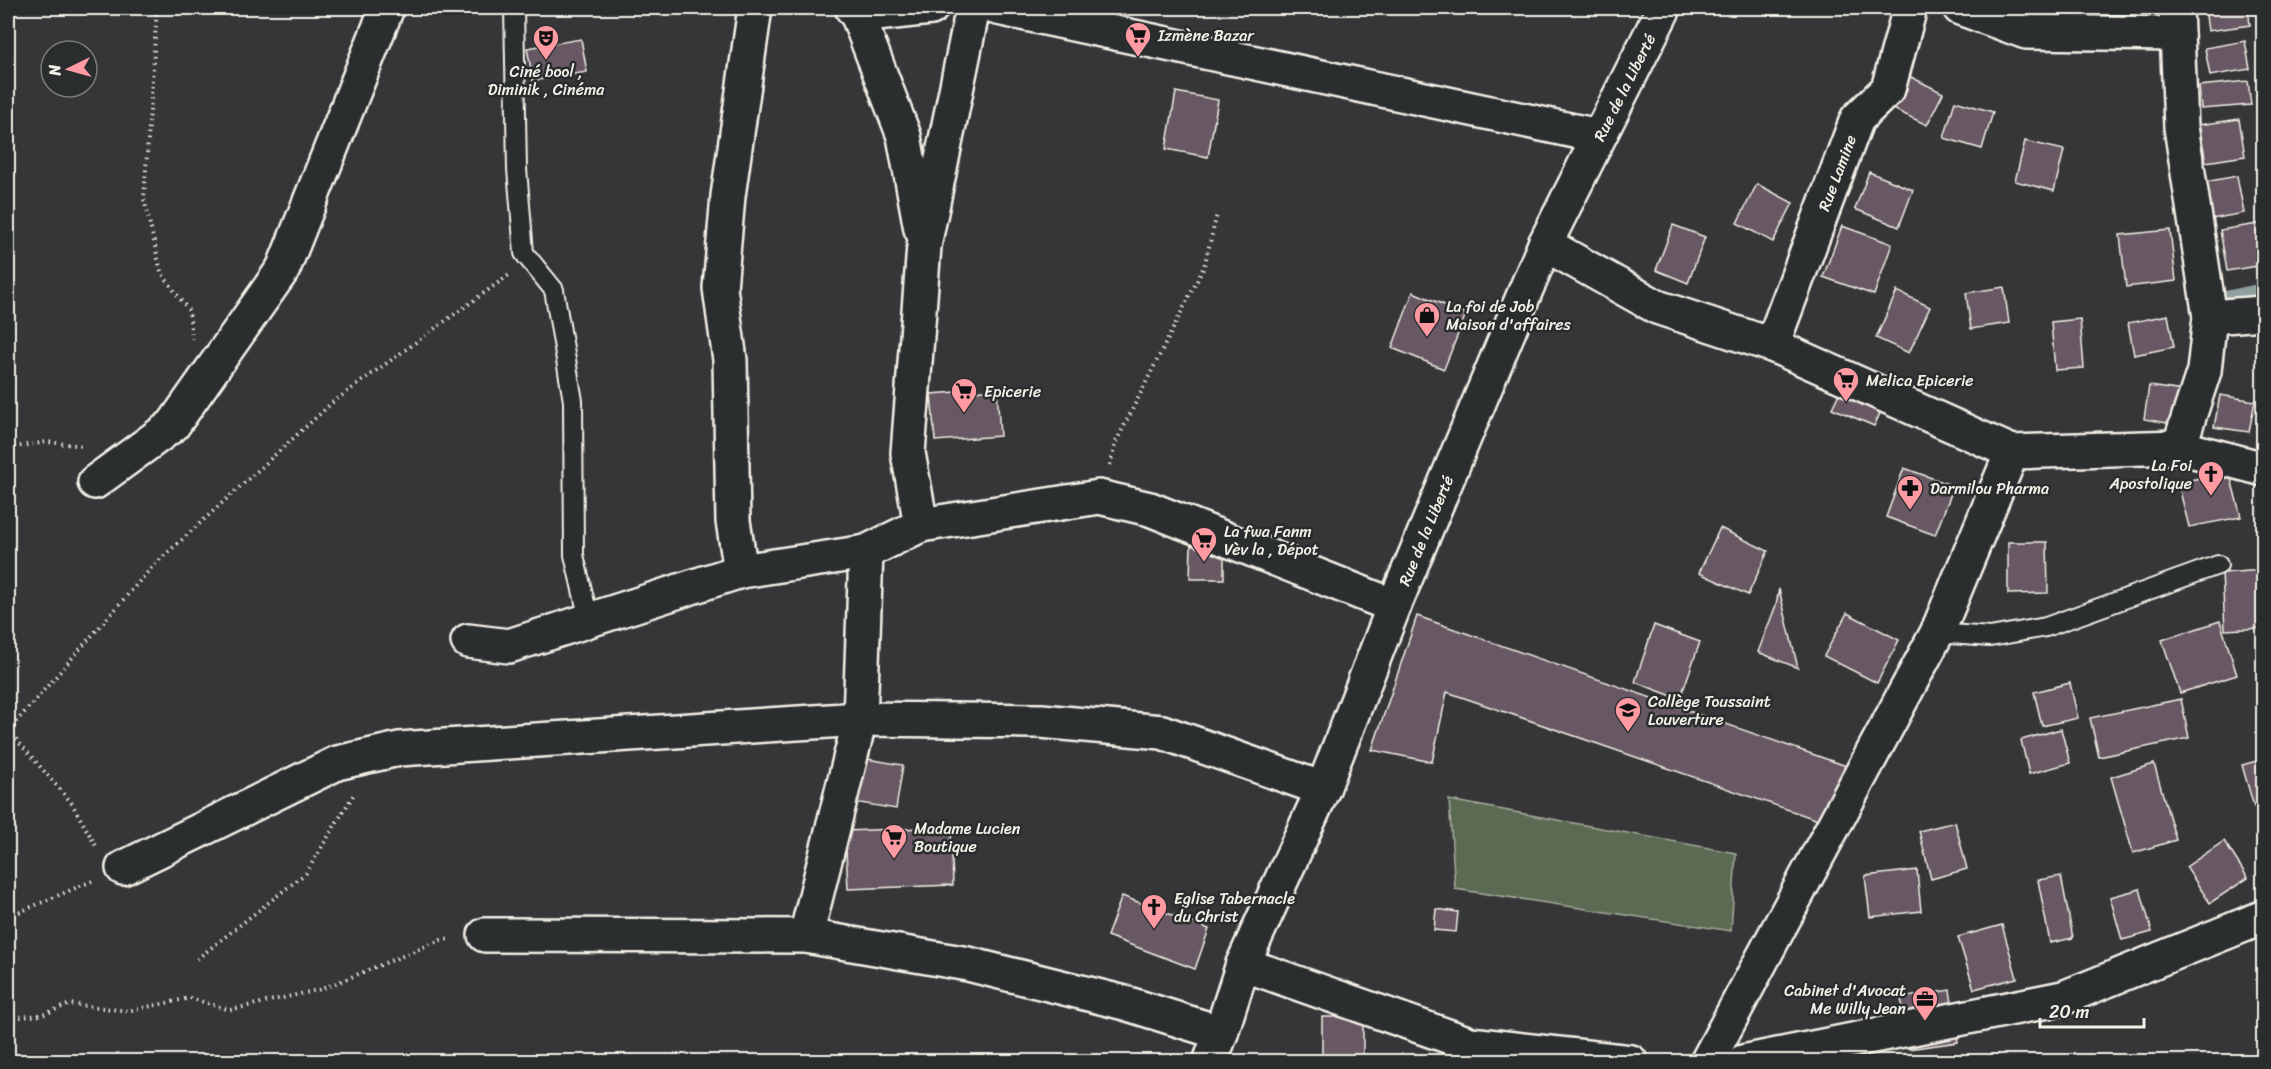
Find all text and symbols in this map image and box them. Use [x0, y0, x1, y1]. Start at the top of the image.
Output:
supermarket icon: Izmène Bazar [1123, 20, 1153, 58]
place label: Izmène Bazar [1157, 21, 1255, 50]
theatre icon: Ciné bool , Diminik , Cinéma [531, 23, 561, 61]
street label: Rue de la Liberté [1585, 28, 1664, 146]
north arrow [39, 39, 99, 99]
place label: Ciné bool , Diminik , Cinéma [488, 57, 605, 104]
text: N [40, 63, 70, 78]
street label: Rue Lamine [1809, 130, 1864, 215]
place label: La foi de Job Maison d'affaires [1446, 292, 1571, 339]
shop icon: La foi de Job Maison d'affaires [1412, 300, 1442, 338]
supermarket icon: Melica Epicerie [1831, 365, 1861, 403]
place label: Melica Epicerie [1866, 366, 1974, 395]
supermarket icon: Epicerie [949, 376, 979, 414]
place label: Epicerie [984, 377, 1041, 406]
place label: La Foi Apostolique [2108, 451, 2193, 498]
church icon: La Foi Apostolique [2196, 459, 2226, 497]
street label: Rue de la Liberté [1389, 471, 1462, 590]
pharmacy icon: Darmilou Pharma [1895, 473, 1925, 511]
place label: Darmilou Pharma [1930, 474, 2049, 503]
place label: La fwa Fanm Vèv la , Dépot [1224, 517, 1319, 564]
supermarket icon: La fwa Fanm Vèv la , Dépot [1189, 525, 1219, 563]
place label: Collège Toussaint Louverture [1648, 687, 1771, 734]
school or university icon: Collège Toussaint Louverture [1613, 695, 1643, 733]
place label: Madame Lucien Boutique [914, 814, 1021, 861]
supermarket icon: Madame Lucien Boutique [879, 822, 909, 860]
place label: Eglise Tabernacle du Christ [1174, 884, 1295, 931]
church icon: Eglise Tabernacle du Christ [1139, 892, 1169, 930]
place label: Cabinet d'Avocat Me Willy Jean [1784, 976, 1906, 1023]
office icon: Cabinet d'Avocat Me Willy Jean [1910, 984, 1940, 1022]
scale bar [2040, 991, 2144, 1029]
text: 20 m [2049, 996, 2089, 1028]

